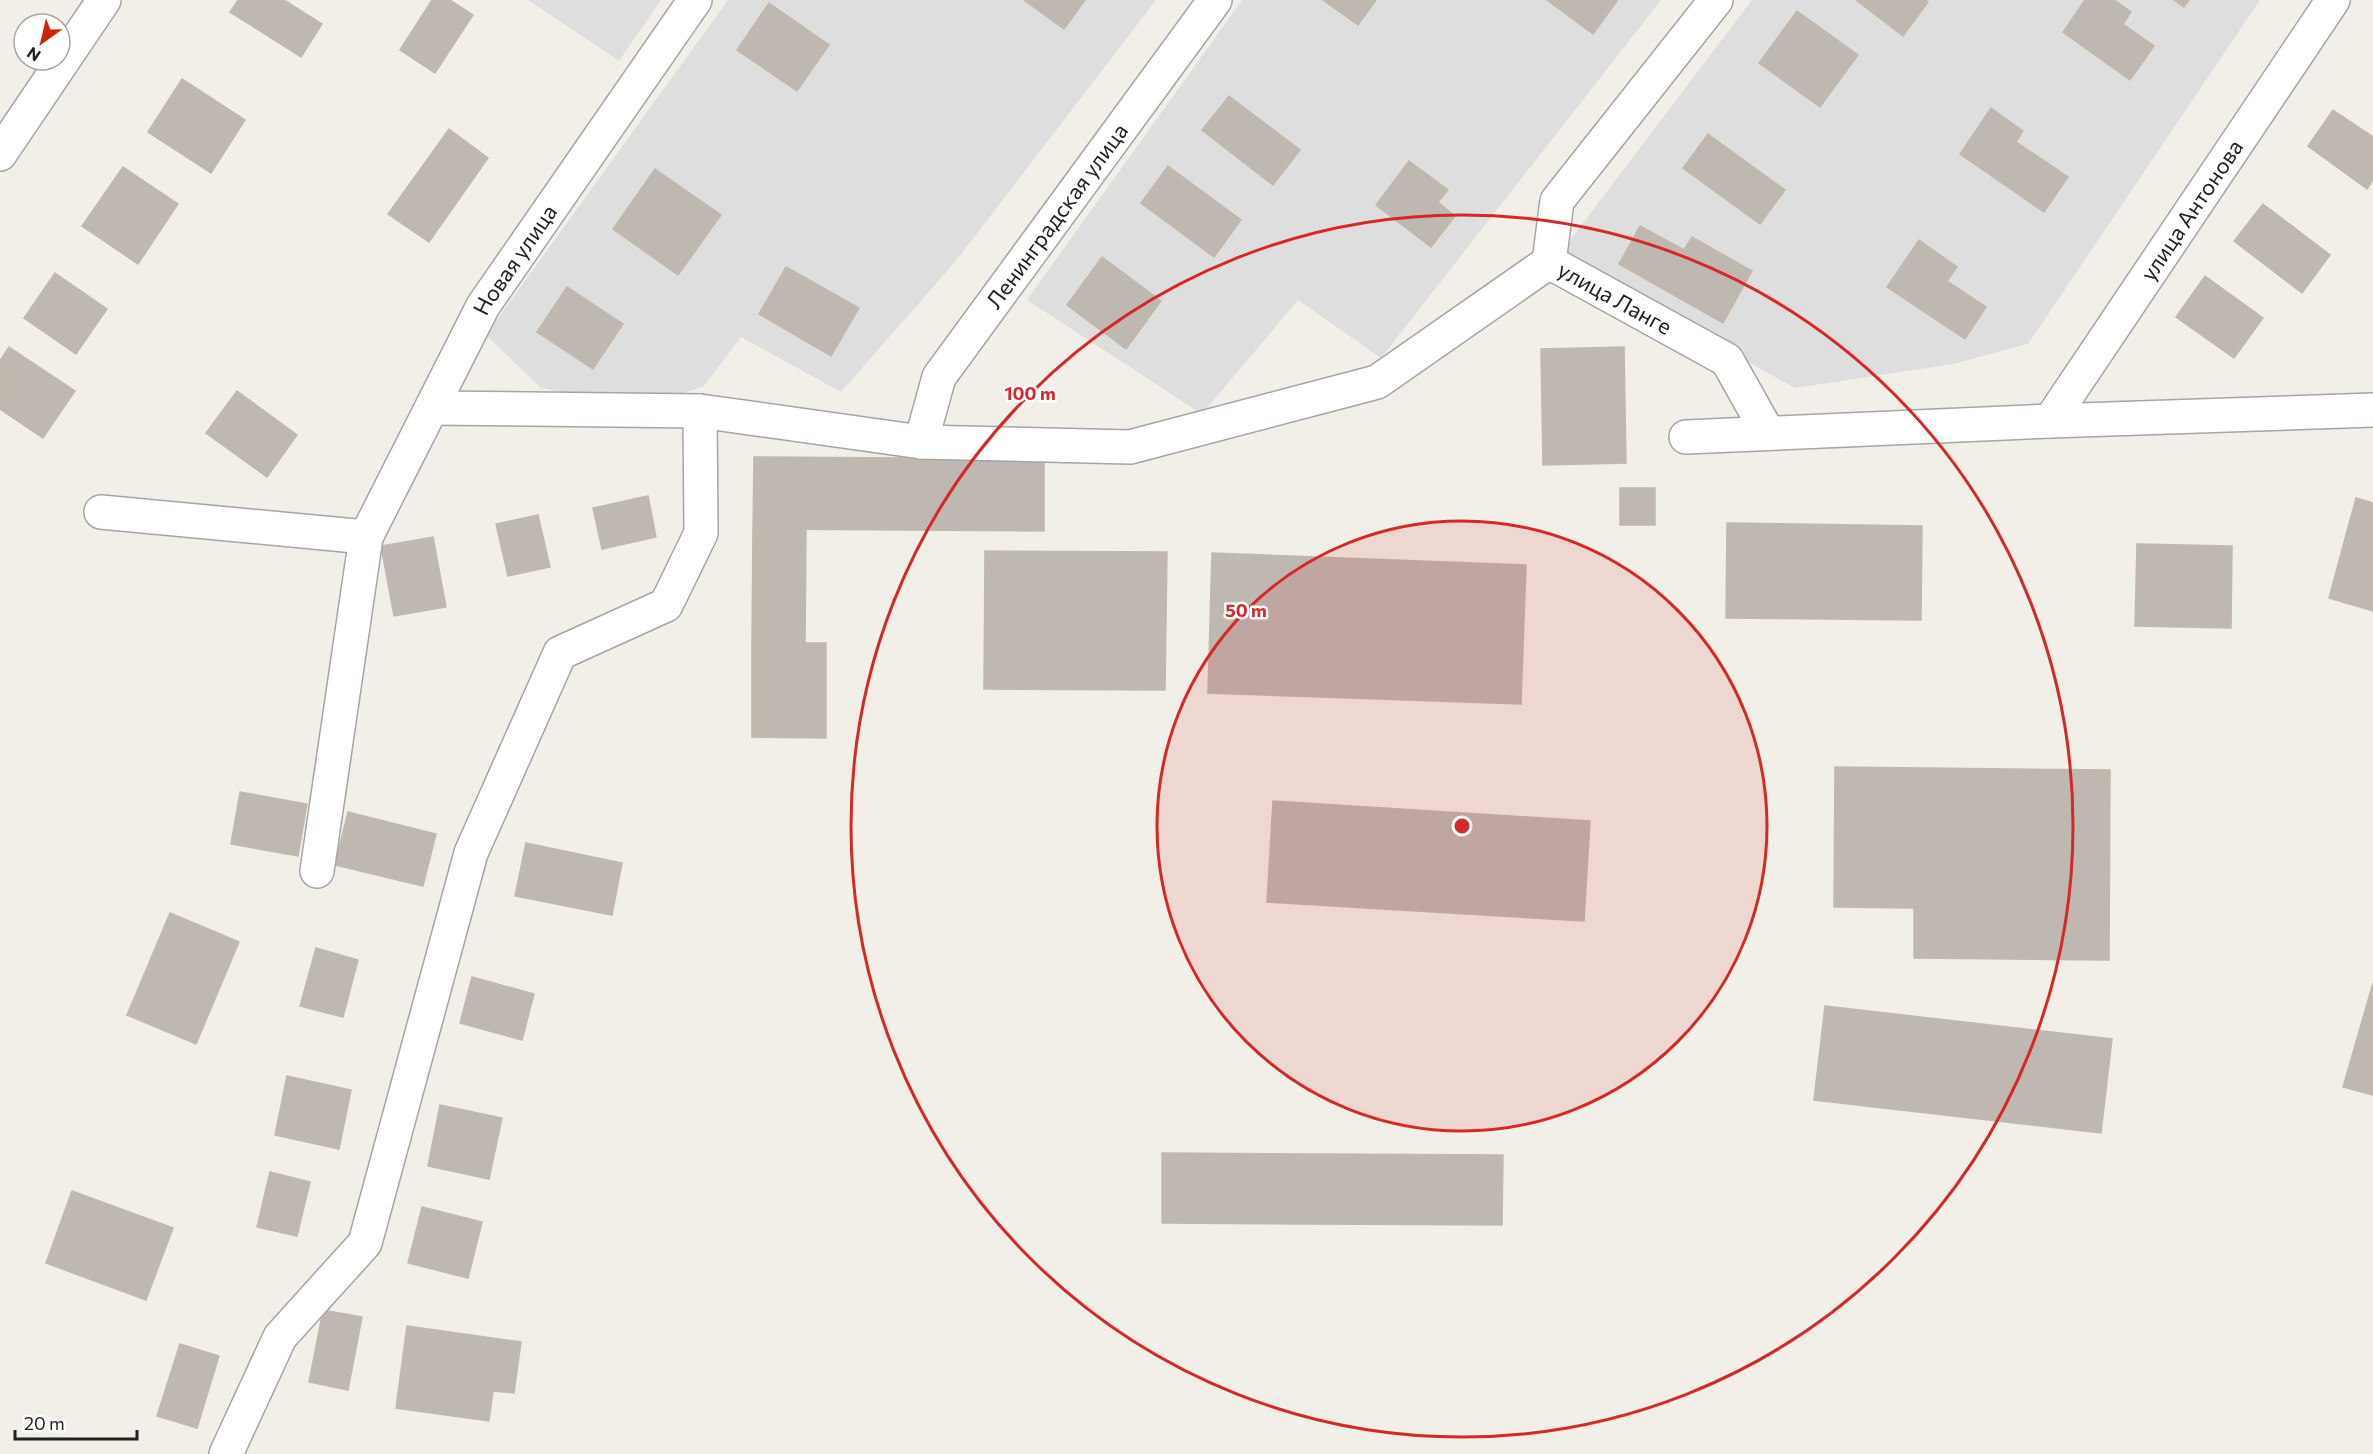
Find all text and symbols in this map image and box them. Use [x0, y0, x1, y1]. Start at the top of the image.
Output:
north arrow [12, 12, 72, 72]
text: N [23, 44, 44, 66]
street label: Ленинградская улица [980, 118, 1133, 314]
street label: улица Антонова [2134, 134, 2248, 286]
street label: Новая улица [467, 199, 562, 319]
street label: улица Ланге [1553, 256, 1677, 340]
text: 100 m [1004, 382, 1056, 404]
text: 50 m [1225, 599, 1267, 621]
centre of rings [1452, 816, 1472, 836]
scale bar [15, 1403, 136, 1441]
text: 20 m [24, 1412, 65, 1434]

